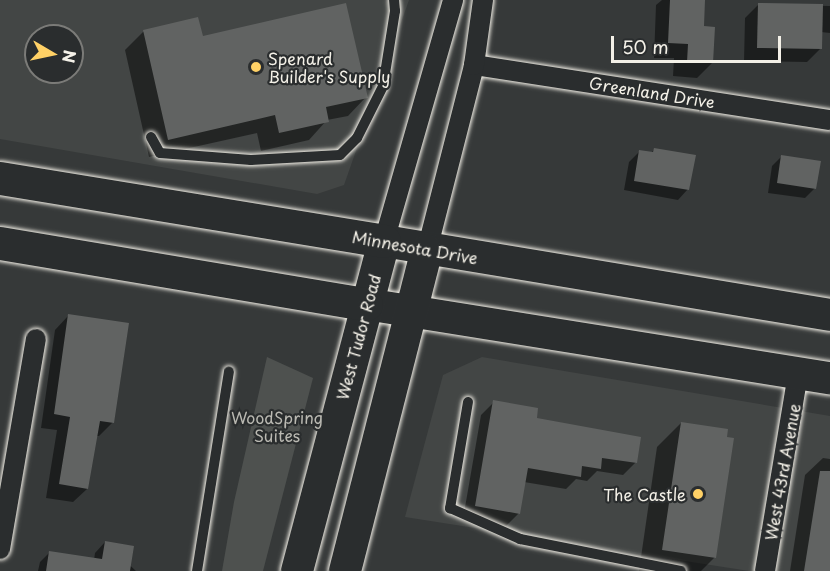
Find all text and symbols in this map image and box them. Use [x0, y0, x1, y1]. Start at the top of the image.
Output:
north arrow [24, 24, 84, 84]
scale bar [614, 24, 784, 62]
text: 50 m [622, 33, 669, 60]
text: N [57, 48, 83, 65]
place label: Spenard Builder's Supply [268, 48, 391, 86]
marker: Spenard Builder's Supply [249, 60, 263, 74]
street label: Greenland Drive [587, 73, 717, 111]
street label: Minnesota Drive [351, 227, 479, 267]
street label: West Tudor Road [332, 272, 384, 402]
street label: West 43rd Avenue [760, 401, 804, 543]
park label: WoodSpring Suites [231, 407, 323, 445]
place label: The Castle [603, 484, 686, 504]
marker: The Castle [691, 487, 705, 501]

